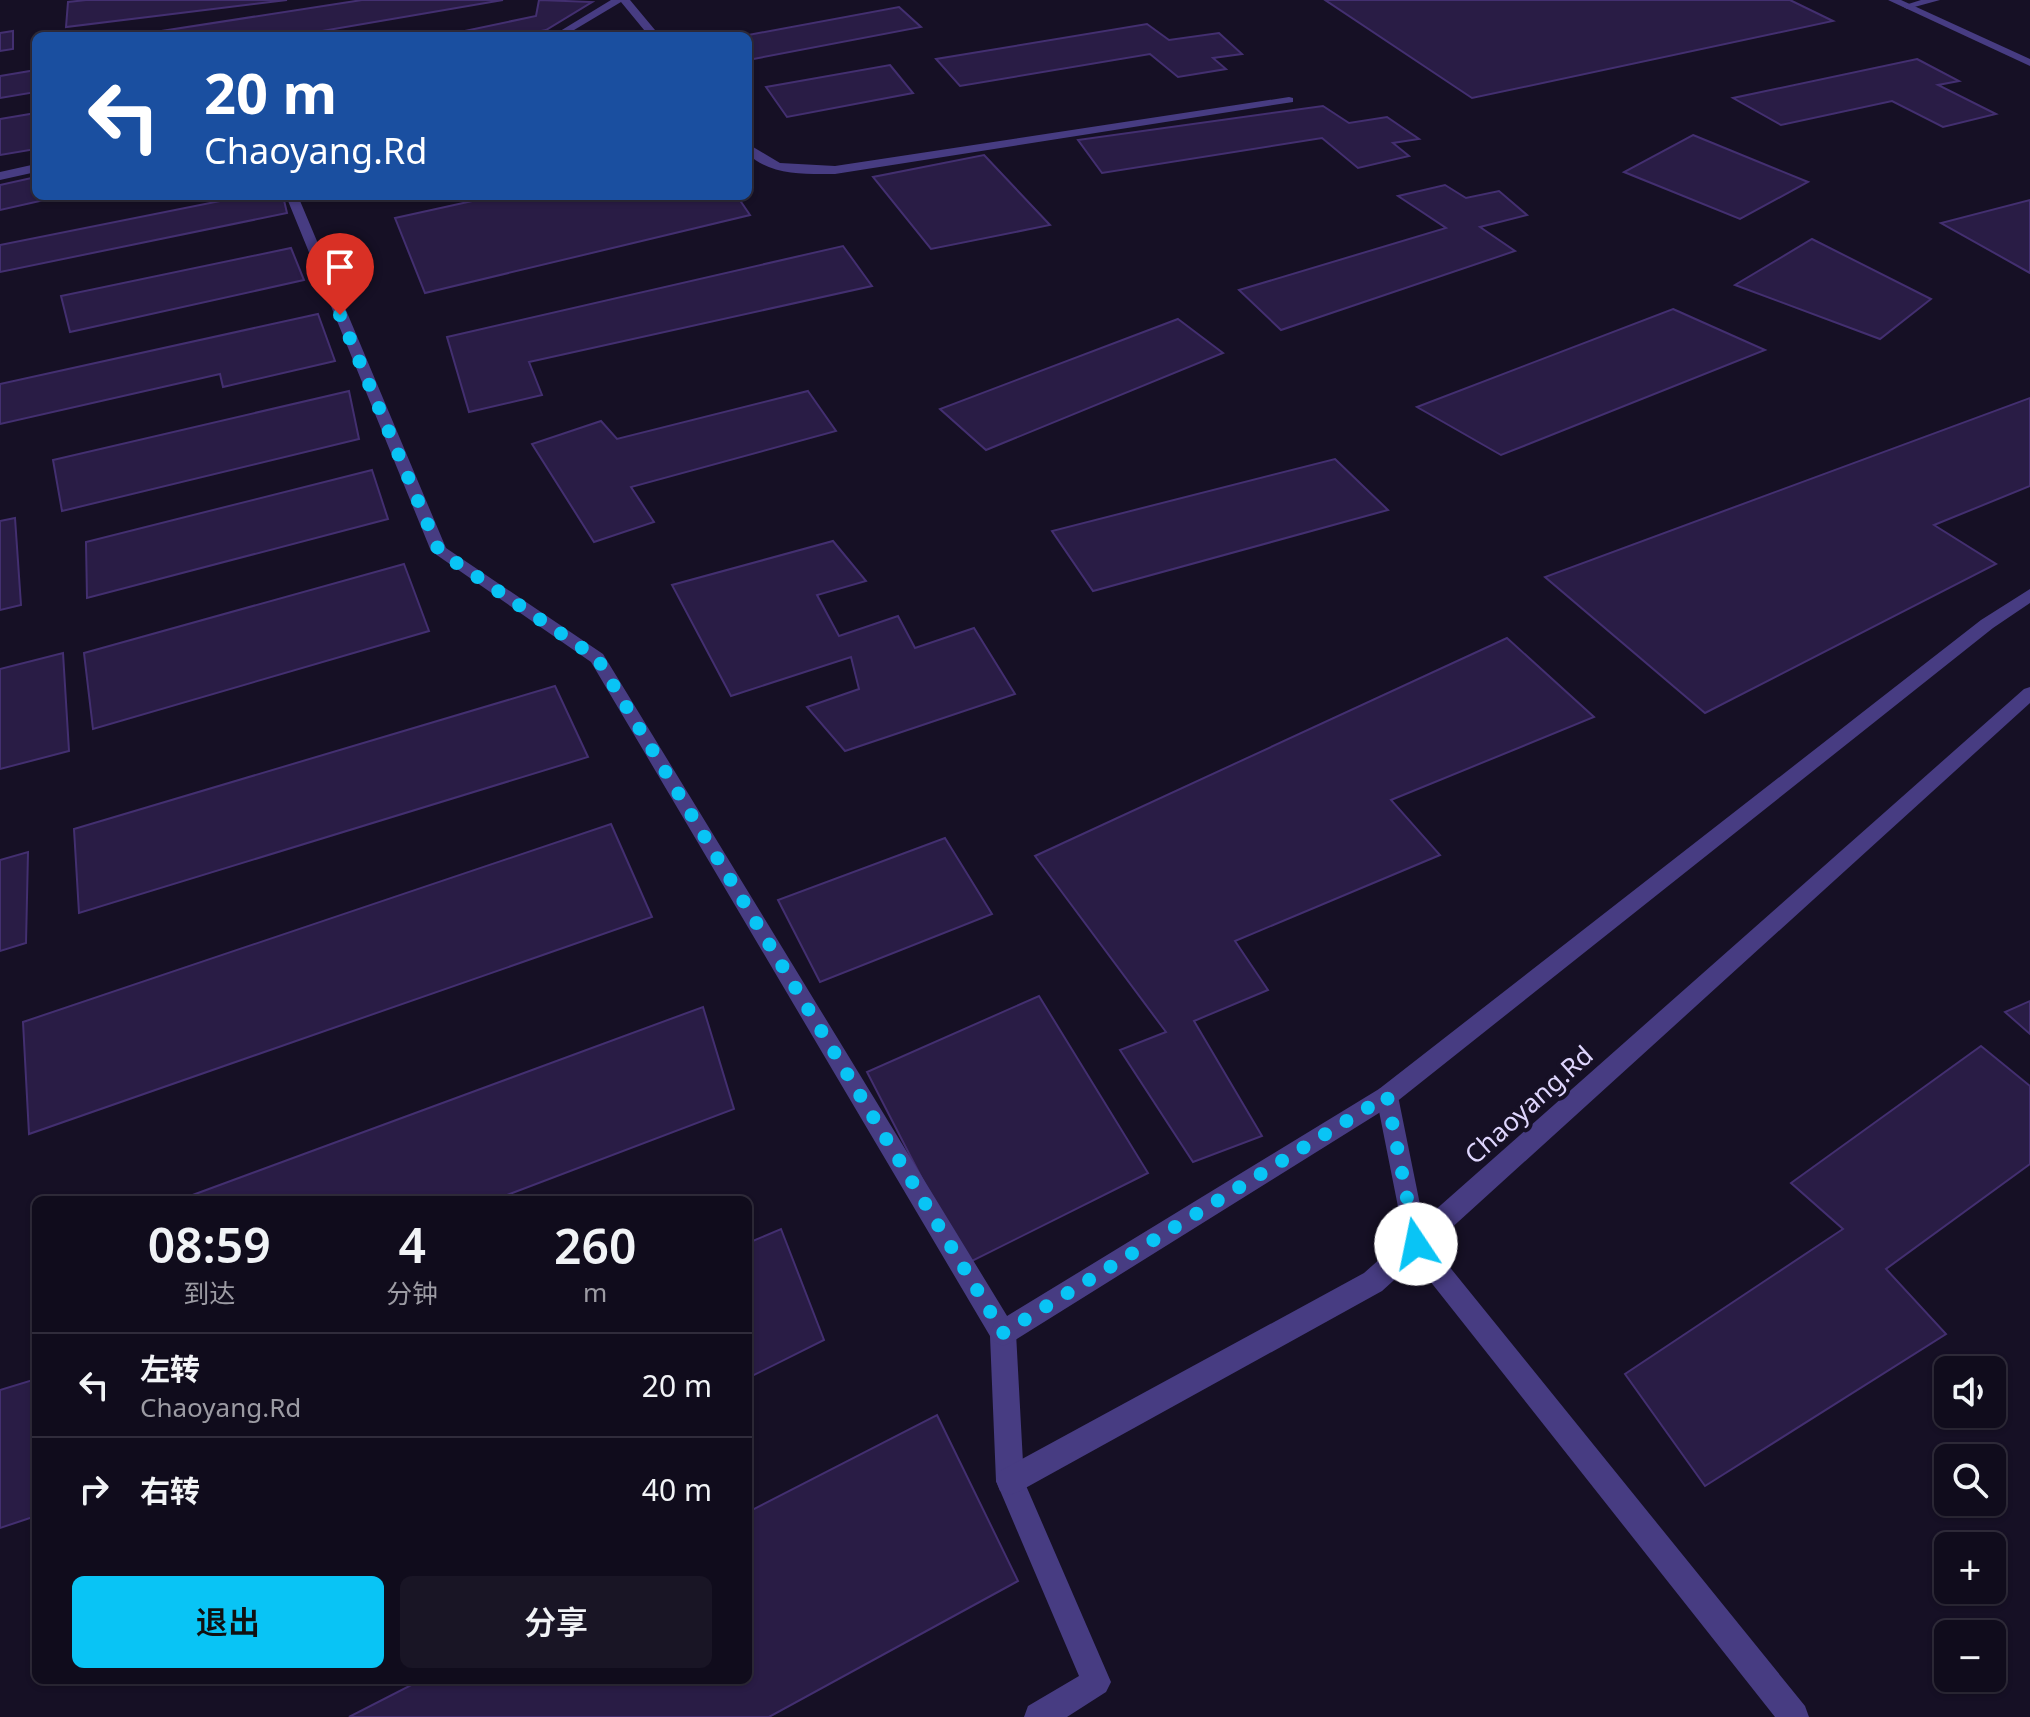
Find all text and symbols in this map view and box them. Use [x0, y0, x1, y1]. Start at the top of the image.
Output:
text: 20 m [204, 54, 337, 130]
icon: left [72, 64, 176, 168]
text: Chaoyang.Rd [204, 126, 427, 175]
pin [306, 233, 374, 315]
icon: arrive [318, 245, 362, 289]
street label: Chaoyang.Rd [1456, 1037, 1600, 1172]
position arrow [1374, 1202, 1458, 1286]
text: 08:59 [148, 1212, 271, 1277]
text: 4 [399, 1212, 426, 1277]
text: 260 [554, 1213, 636, 1278]
text: m [583, 1274, 607, 1310]
text: 到达 [183, 1275, 235, 1311]
text: 分钟 [386, 1275, 438, 1311]
text: 左转 [140, 1348, 200, 1389]
map controls [1934, 1356, 2006, 1692]
button: sound [1934, 1356, 2006, 1428]
icon: left [72, 1363, 116, 1407]
text: 20 m [642, 1365, 712, 1406]
text: Chaoyang.Rd [140, 1389, 301, 1425]
button: search [1934, 1444, 2006, 1516]
icon: right [72, 1467, 116, 1511]
text: 40 m [642, 1469, 712, 1510]
text: 右转 [140, 1470, 200, 1511]
button: + [1934, 1532, 2006, 1604]
button: 退出 [72, 1576, 384, 1668]
button: 分享 [400, 1576, 712, 1668]
button: − [1934, 1620, 2006, 1692]

